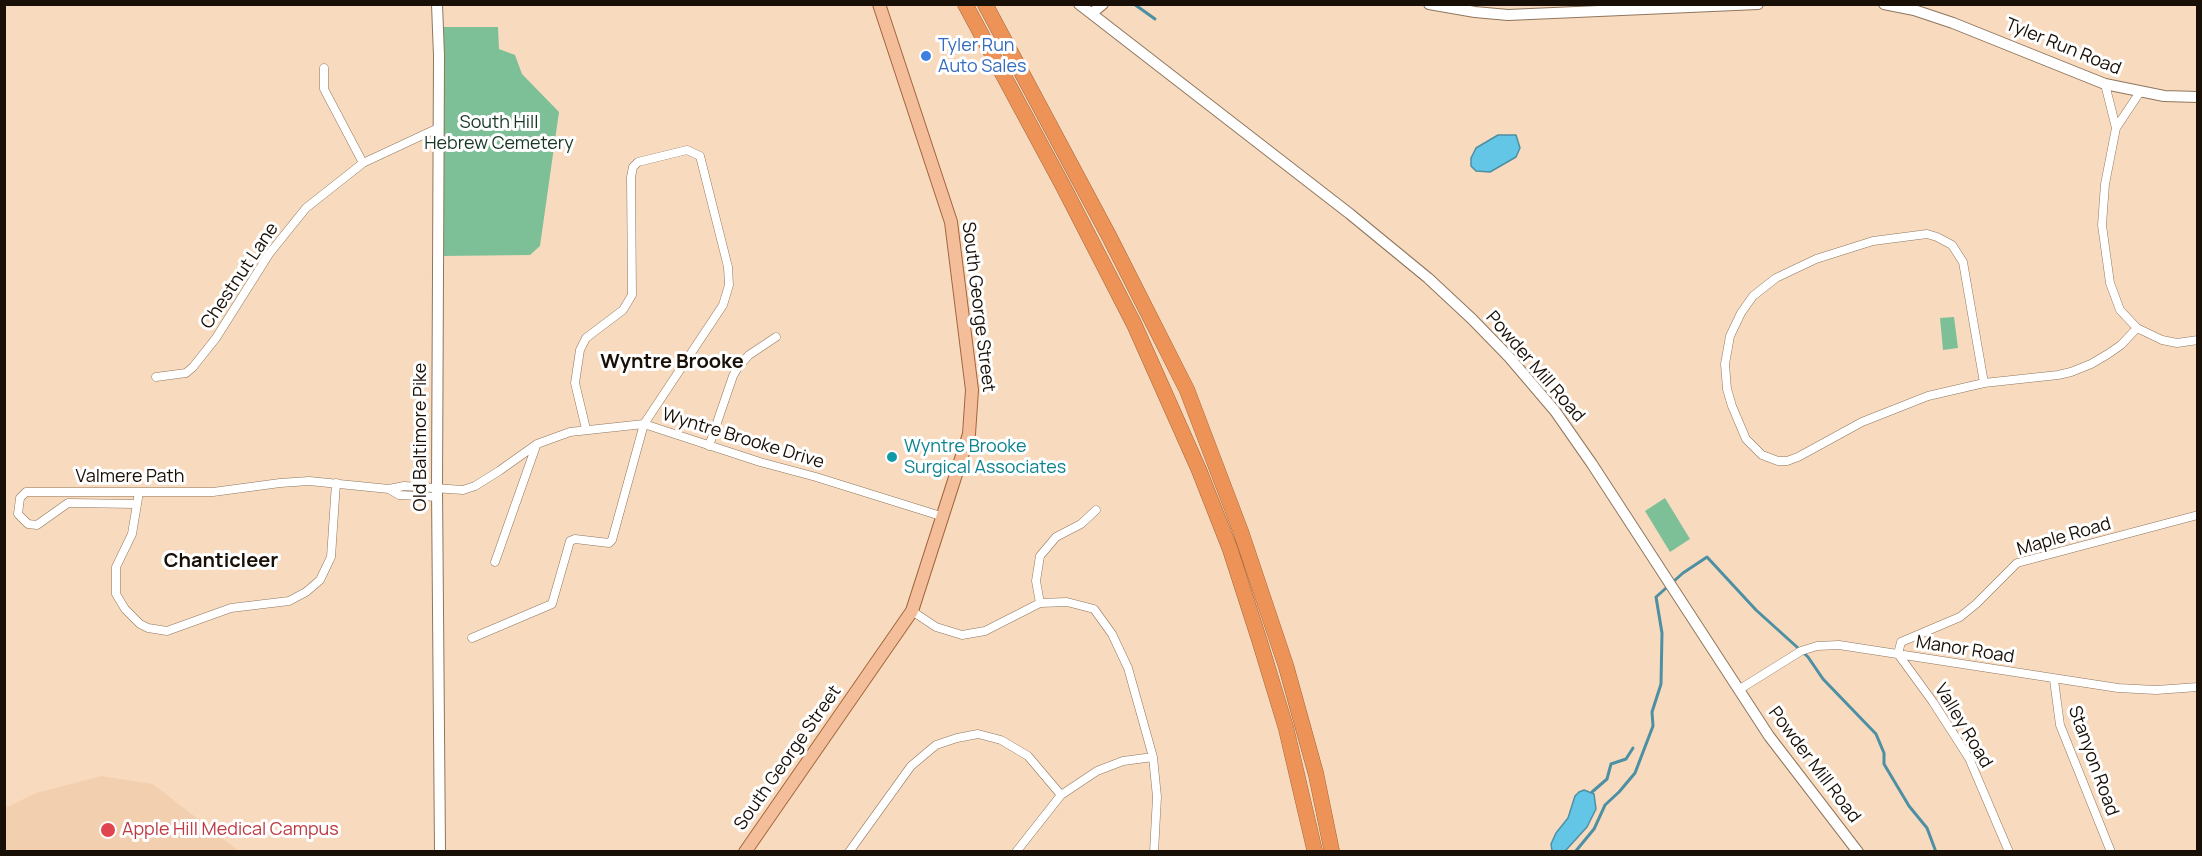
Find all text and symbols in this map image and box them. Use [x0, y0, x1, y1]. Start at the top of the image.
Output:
street label: Tyler Run Road [2002, 14, 2124, 80]
place label: Tyler Run Auto Sales [938, 35, 1026, 78]
marker: Tyler Run Auto Sales [919, 49, 933, 63]
park label: South Hill Hebrew Cemetery [424, 112, 574, 154]
street label: Chestnut Lane [197, 219, 283, 333]
street label: South George Street [957, 221, 999, 393]
street label: Powder Mill Road [1481, 307, 1589, 427]
district label: Wyntre Brooke [600, 350, 744, 374]
street label: Old Baltimore Pike [410, 363, 432, 511]
street label: Wyntre Brooke Drive [659, 404, 827, 474]
place label: Wyntre Brooke Surgical Associates [904, 436, 1066, 478]
marker: Wyntre Brooke Surgical Associates [885, 450, 899, 464]
street label: Valmere Path [76, 466, 184, 488]
street label: Maple Road [2015, 513, 2113, 561]
district label: Chanticleer [164, 549, 278, 573]
street label: Manor Road [1914, 632, 2016, 668]
street label: Valley Road [1929, 680, 1997, 772]
street label: South George Street [730, 682, 846, 834]
street label: Powder Mill Road [1763, 703, 1865, 827]
street label: Stanyon Road [2063, 703, 2123, 819]
place label: Apple Hill Medical Campus [122, 819, 339, 841]
marker: Apple Hill Medical Campus [99, 821, 117, 839]

